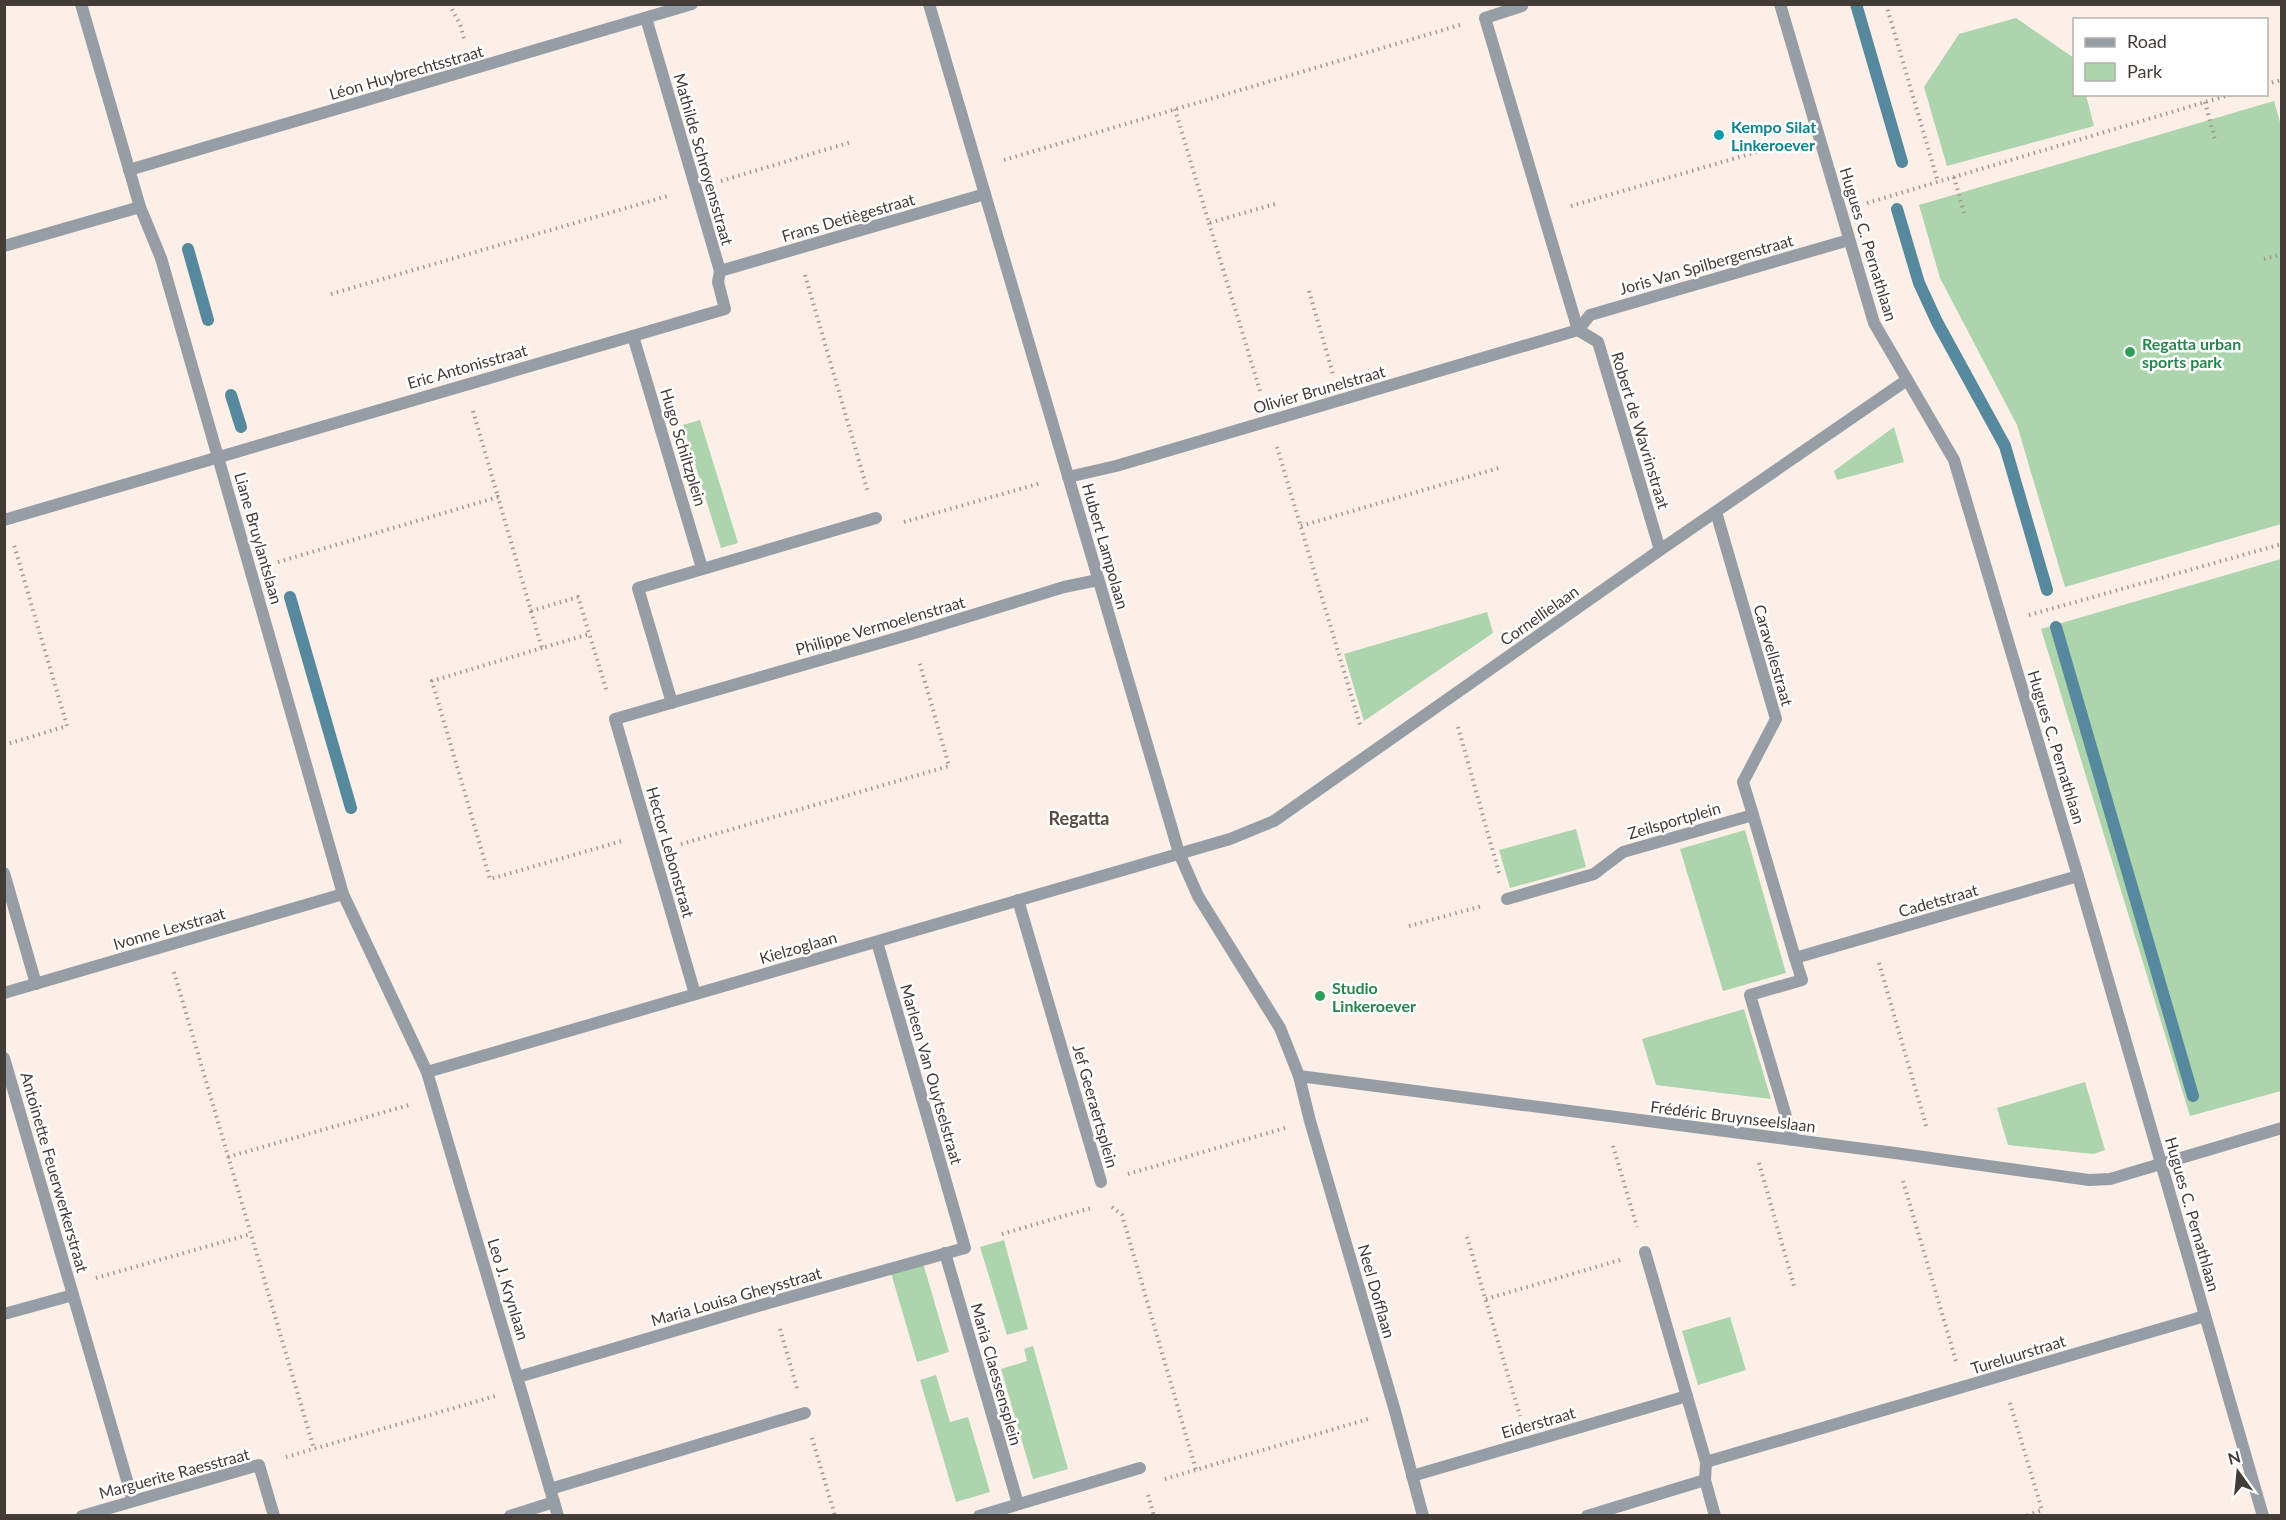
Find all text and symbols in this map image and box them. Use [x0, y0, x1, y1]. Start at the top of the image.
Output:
legend [2073, 18, 2268, 96]
text: Road [2127, 30, 2167, 52]
street label: Léon Huybrechtsstraat [327, 41, 485, 103]
text: Park [2127, 60, 2163, 82]
street label: Mathilde Schroyensstraat [670, 71, 738, 247]
place label: Kempo Silat Linkeroever [1731, 117, 1816, 154]
marker: Kempo Silat Linkeroever [1712, 128, 1726, 142]
street label: Hugues C. Pernathlaan [1837, 165, 1901, 323]
street label: Frans Detiègestraat [779, 189, 917, 245]
street label: Joris Van Spilbergenstraat [1617, 230, 1795, 298]
place label: Regatta urban sports park [2142, 334, 2241, 371]
street label: Eric Antonisstraat [405, 340, 529, 392]
marker: Regatta urban sports park [2123, 345, 2137, 359]
street label: Robert de Wavrinstraat [1608, 349, 1674, 511]
street label: Olivier Brunelstraat [1251, 361, 1387, 417]
street label: Hugo Schiltzplein [657, 386, 711, 508]
street label: Liane Bruylantslaan [231, 470, 287, 606]
street label: Hubert Lampolaan [1079, 481, 1133, 611]
street label: Cornellielaan [1496, 581, 1582, 649]
street label: Philippe Vermoelenstraat [793, 592, 967, 658]
street label: Caravellestraat [1750, 602, 1798, 708]
street label: Hugues C. Pernathlaan [2025, 668, 2089, 826]
street label: Hector Lebonstraat [643, 784, 699, 920]
street label: Zeilsportplein [1625, 798, 1723, 842]
district label: Regatta [1049, 807, 1109, 829]
street label: Cadetstraat [1896, 880, 1980, 920]
street label: Ivonne Lexstraat [111, 903, 227, 953]
street label: Kielzoglaan [757, 927, 839, 967]
place label: Studio Linkeroever [1332, 978, 1416, 1015]
street label: Marleen Van Ouytselstraat [897, 982, 967, 1167]
marker: Studio Linkeroever [1313, 989, 1327, 1003]
street label: Jef Geeraertsplein [1069, 1042, 1123, 1170]
street label: Antoinette Feuerwerkerstraat [17, 1070, 93, 1275]
street label: Frédéric Bruynseelslaan [1649, 1096, 1817, 1136]
street label: Hugues C. Pernathlaan [2162, 1135, 2224, 1293]
street label: Leo J. Krynlaan [484, 1236, 534, 1342]
street label: Neel Dofflaan [1355, 1242, 1399, 1340]
street label: Maria Louisa Gheysstraat [649, 1262, 824, 1329]
street label: Maria Claessensplein [968, 1301, 1026, 1447]
street label: Tureluurstraat [1968, 1331, 2068, 1377]
street label: Eiderstraat [1499, 1402, 1577, 1442]
north arrow [2208, 1442, 2268, 1502]
street label: Marguerite Raesstraat [97, 1444, 252, 1502]
text: N [2226, 1446, 2242, 1468]

